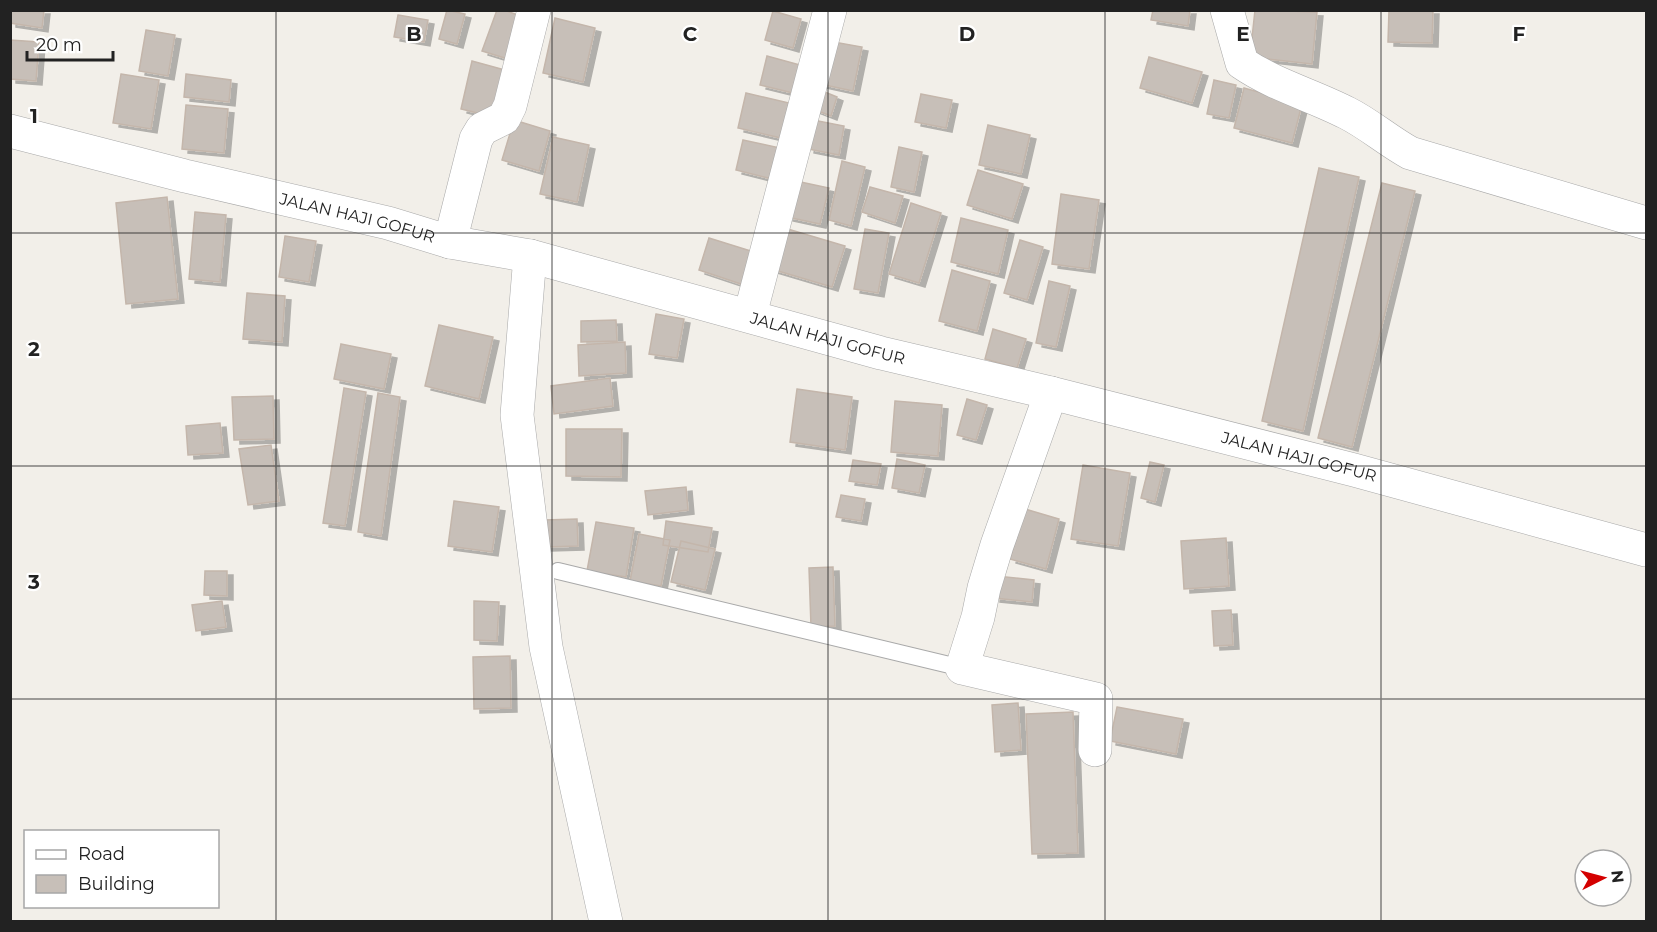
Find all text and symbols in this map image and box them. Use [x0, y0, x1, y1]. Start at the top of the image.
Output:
text: B [406, 22, 422, 46]
text: C [683, 22, 698, 46]
text: D [959, 22, 975, 46]
text: E [1236, 22, 1250, 46]
text: F [1513, 22, 1526, 46]
scale bar [27, 24, 112, 62]
text: 20 m [36, 34, 82, 56]
text: 1 [30, 104, 38, 128]
street label: JALAN HAJI GOFUR [277, 189, 437, 247]
street label: JALAN HAJI GOFUR [747, 308, 907, 368]
text: 2 [28, 337, 40, 361]
street label: JALAN HAJI GOFUR [1218, 427, 1379, 486]
text: 3 [27, 570, 40, 594]
legend [24, 830, 219, 908]
text: Road [78, 843, 125, 865]
north arrow [1573, 848, 1633, 908]
text: N [1607, 869, 1628, 884]
text: Building [78, 873, 155, 895]

